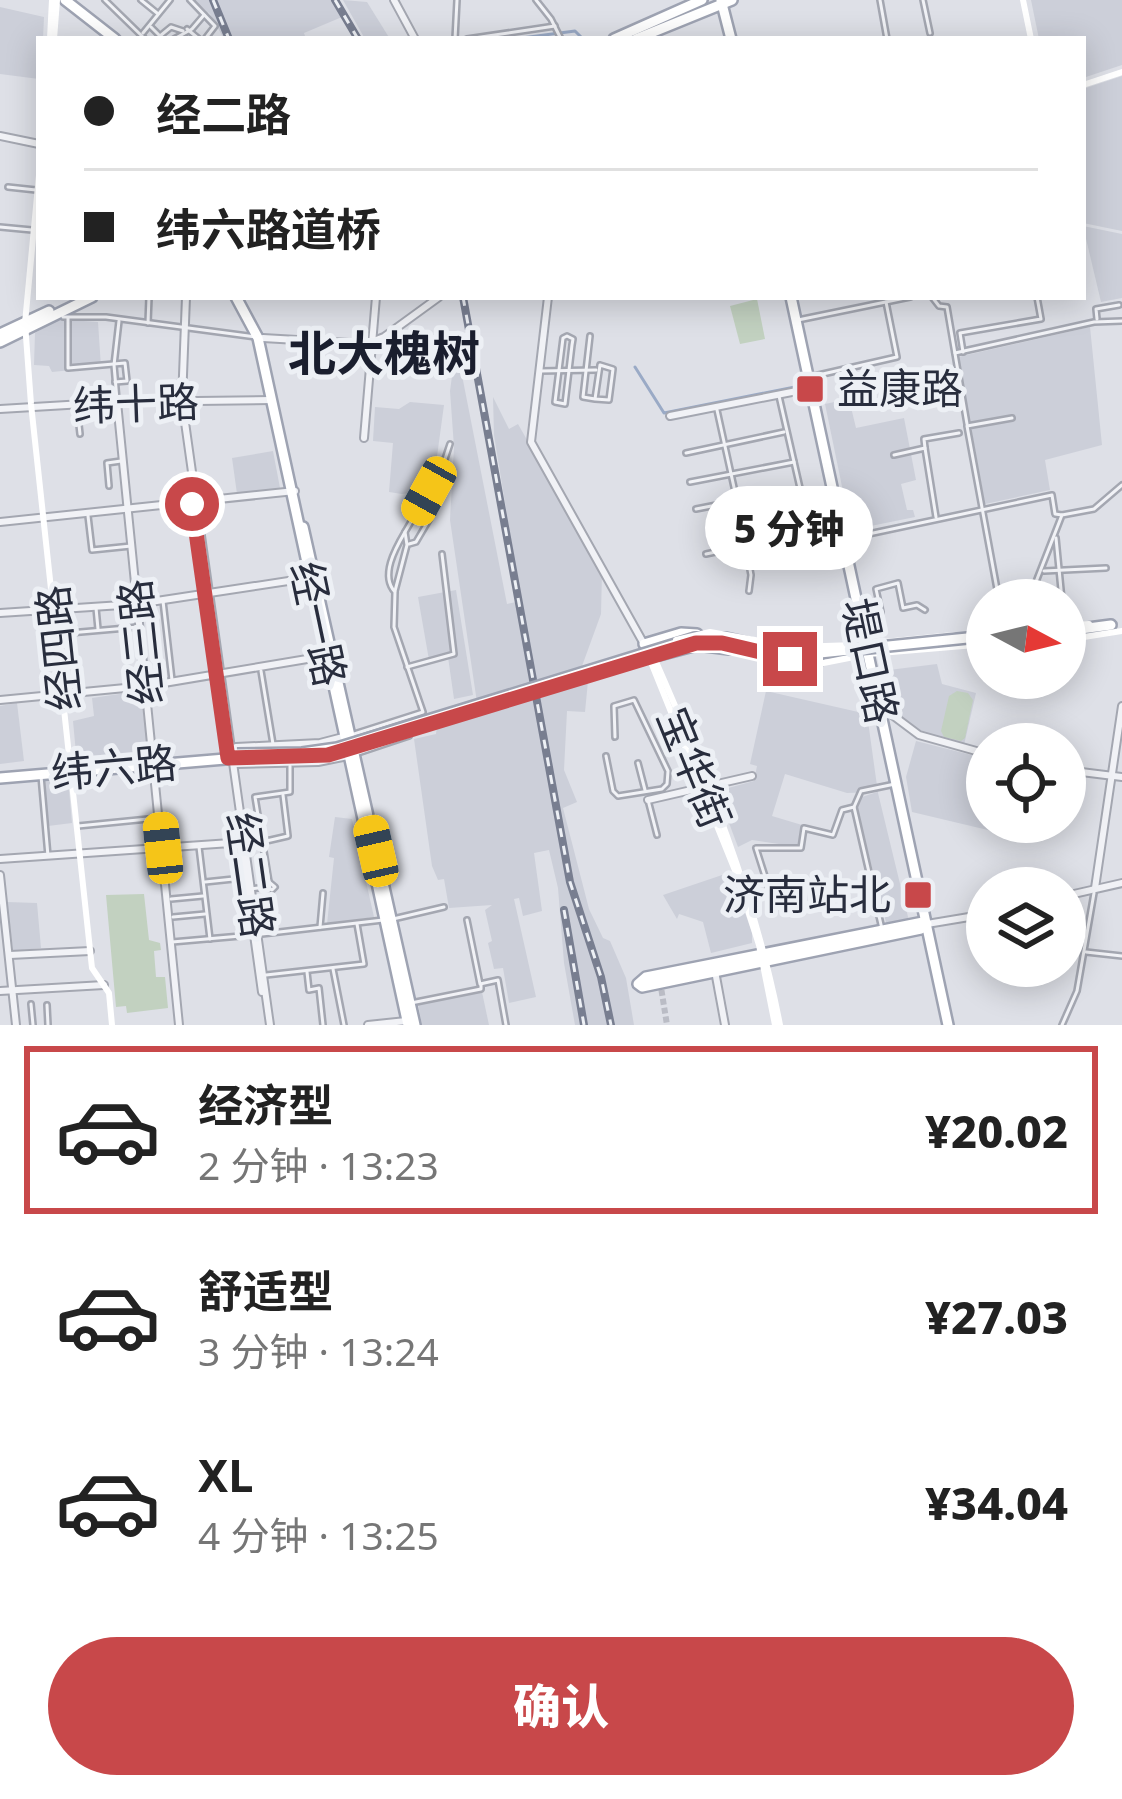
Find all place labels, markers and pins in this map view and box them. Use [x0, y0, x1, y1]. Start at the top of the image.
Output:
place label: 益康路 [837, 359, 963, 416]
marker: 益康路 [794, 373, 826, 405]
place label: 济南站北 [723, 865, 891, 922]
marker: 济南站北 [902, 879, 934, 911]

